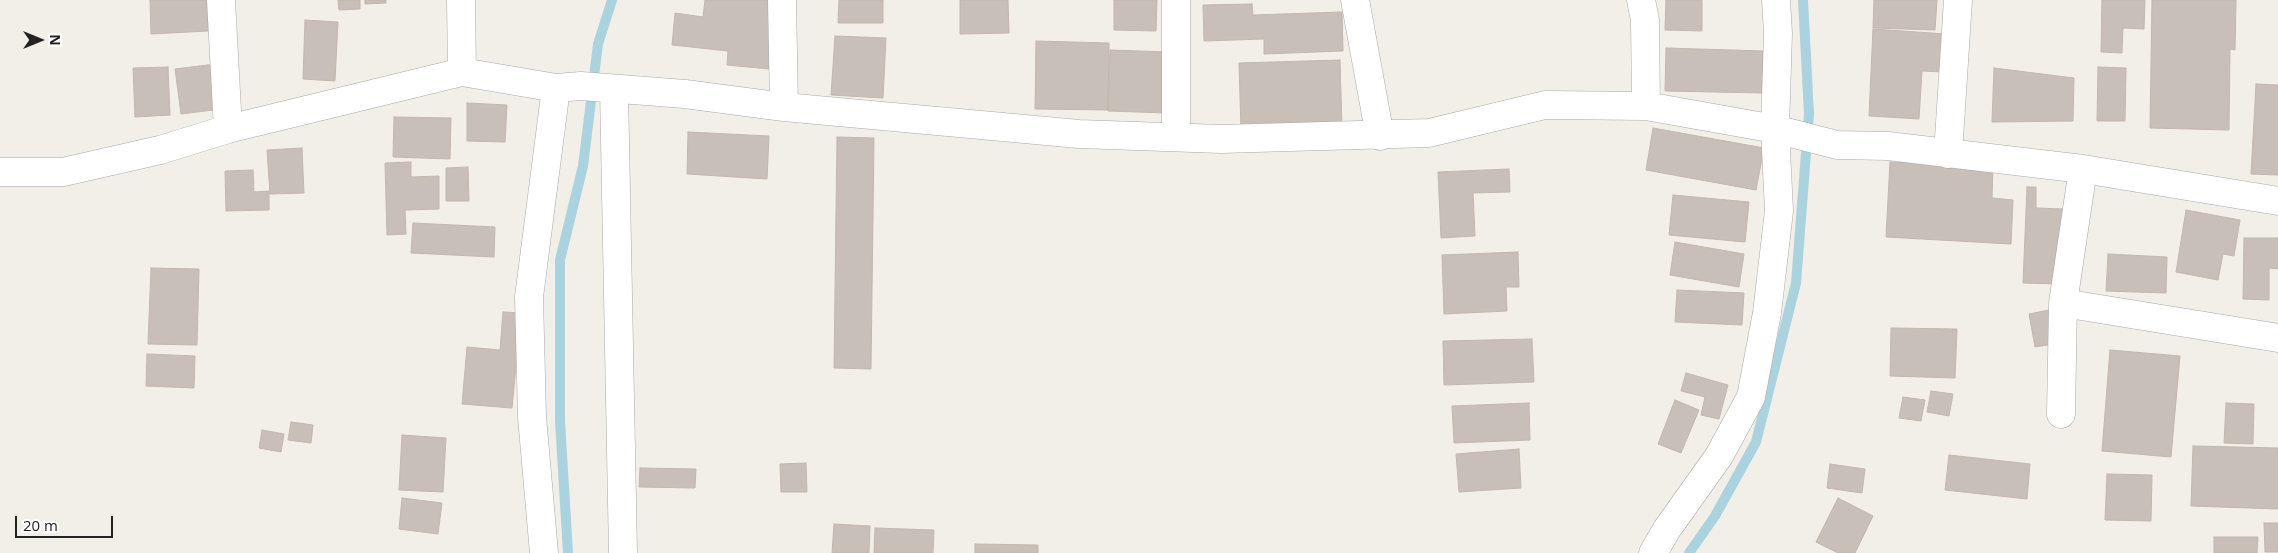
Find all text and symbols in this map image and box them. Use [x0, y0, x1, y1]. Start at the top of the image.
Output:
north arrow [15, 15, 65, 65]
text: N [46, 34, 65, 46]
scale bar [18, 506, 115, 538]
text: 20 m [23, 515, 58, 535]

